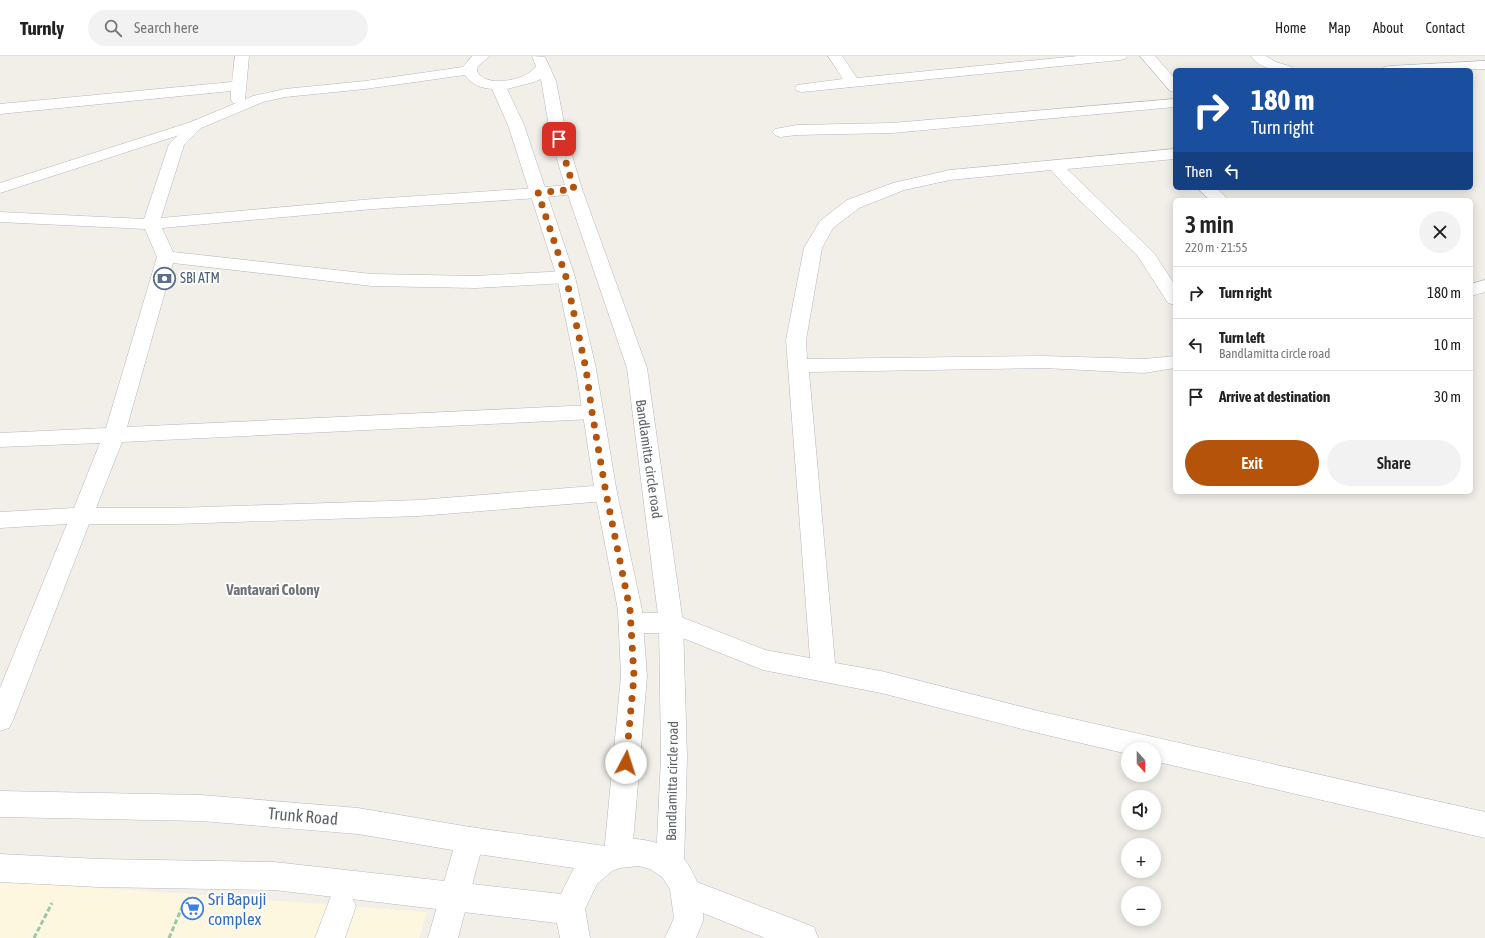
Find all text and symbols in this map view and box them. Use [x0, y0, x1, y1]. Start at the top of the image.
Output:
search box [88, 10, 368, 46]
text: Turnly [20, 17, 64, 39]
icon: search [102, 17, 124, 39]
text: Search here [134, 19, 199, 36]
text: Home [1275, 20, 1306, 36]
text: Map [1328, 20, 1351, 36]
text: About [1373, 20, 1404, 36]
text: Contact [1426, 20, 1465, 36]
icon: right [1185, 84, 1237, 136]
text: 180 m [1251, 84, 1314, 116]
text: Turn right [1251, 117, 1314, 138]
pin [542, 122, 576, 156]
icon: arrive [548, 128, 570, 150]
icon: left [1221, 160, 1243, 182]
text: Then [1185, 163, 1213, 180]
text: 3 min [1185, 211, 1234, 238]
button: close [1419, 211, 1461, 253]
text: 220 m · 21:55 [1185, 240, 1248, 255]
bank icon: SBI ATM [152, 265, 178, 291]
place label: SBI ATM [180, 270, 220, 286]
icon: right [1185, 282, 1207, 304]
text: Turn right [1219, 284, 1272, 301]
text: 180 m [1427, 284, 1461, 301]
text: Turn left [1219, 329, 1265, 346]
icon: left [1185, 334, 1207, 356]
text: 10 m [1434, 336, 1461, 353]
text: Bandlamitta circle road [1219, 346, 1330, 361]
icon: arrive [1185, 386, 1207, 408]
text: Arrive at destination [1219, 388, 1330, 405]
text: 30 m [1434, 388, 1461, 405]
street label: Bandlamitta circle road [633, 398, 665, 520]
button: Exit [1185, 440, 1319, 486]
button: Share [1327, 440, 1461, 486]
district label: Vantavari Colony [225, 581, 321, 598]
street label: Bandlamitta circle road [663, 721, 681, 841]
position arrow [605, 742, 647, 784]
north arrow [1121, 742, 1161, 782]
map controls [1121, 742, 1161, 926]
button: sound [1121, 790, 1161, 830]
street label: Trunk Road [267, 803, 339, 829]
button: + [1121, 838, 1161, 878]
button: − [1121, 886, 1161, 926]
place label: Sri Bapuji complex [208, 889, 266, 929]
supermarket icon: Sri Bapuji complex [179, 896, 205, 922]

